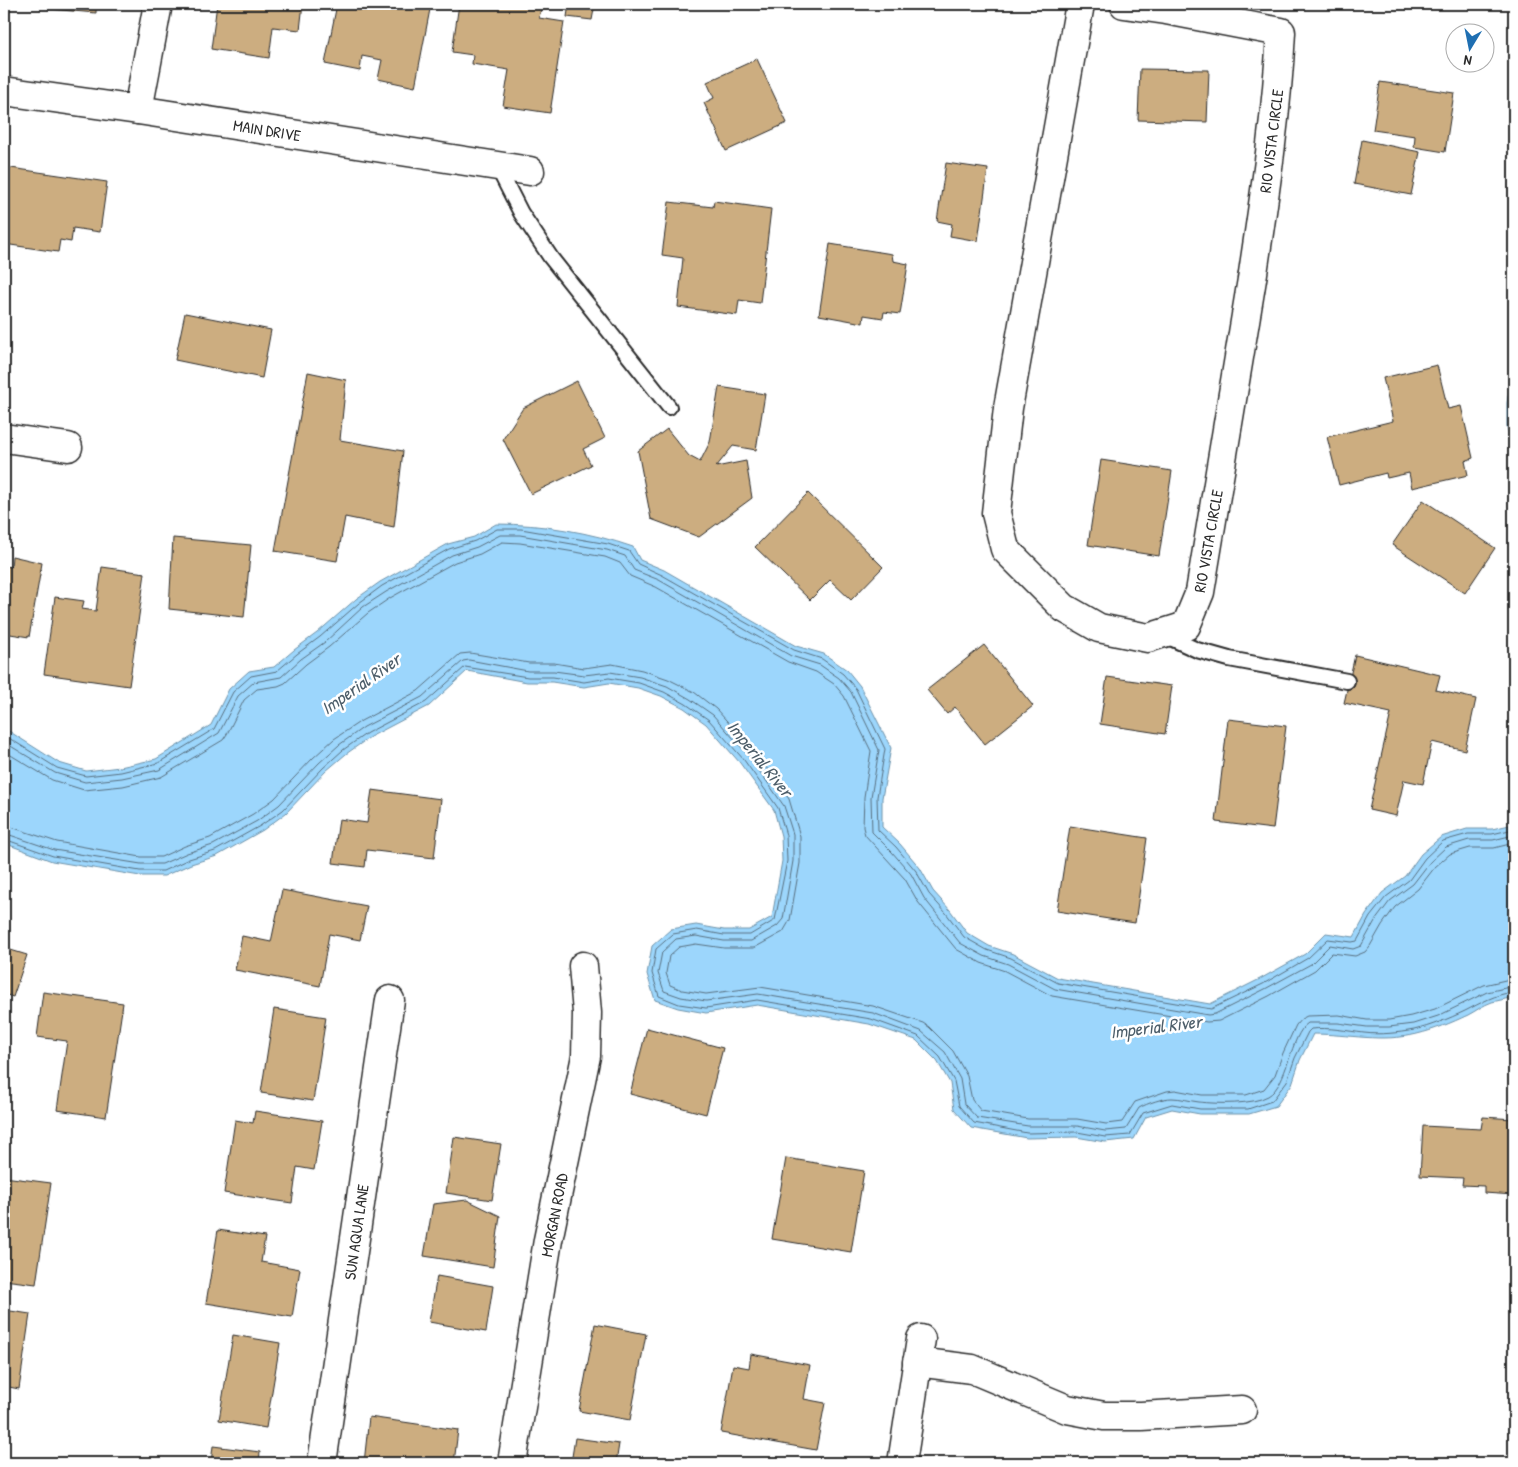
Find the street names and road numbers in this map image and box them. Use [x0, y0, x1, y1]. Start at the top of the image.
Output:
street label: RIO VISTA CIRCLE [1254, 88, 1288, 194]
street label: MAIN DRIVE [232, 114, 302, 146]
street label: RIO VISTA CIRCLE [1188, 488, 1228, 594]
street label: MORGAN ROAD [535, 1171, 573, 1259]
street label: SUN AQUA LANE [338, 1183, 374, 1281]

